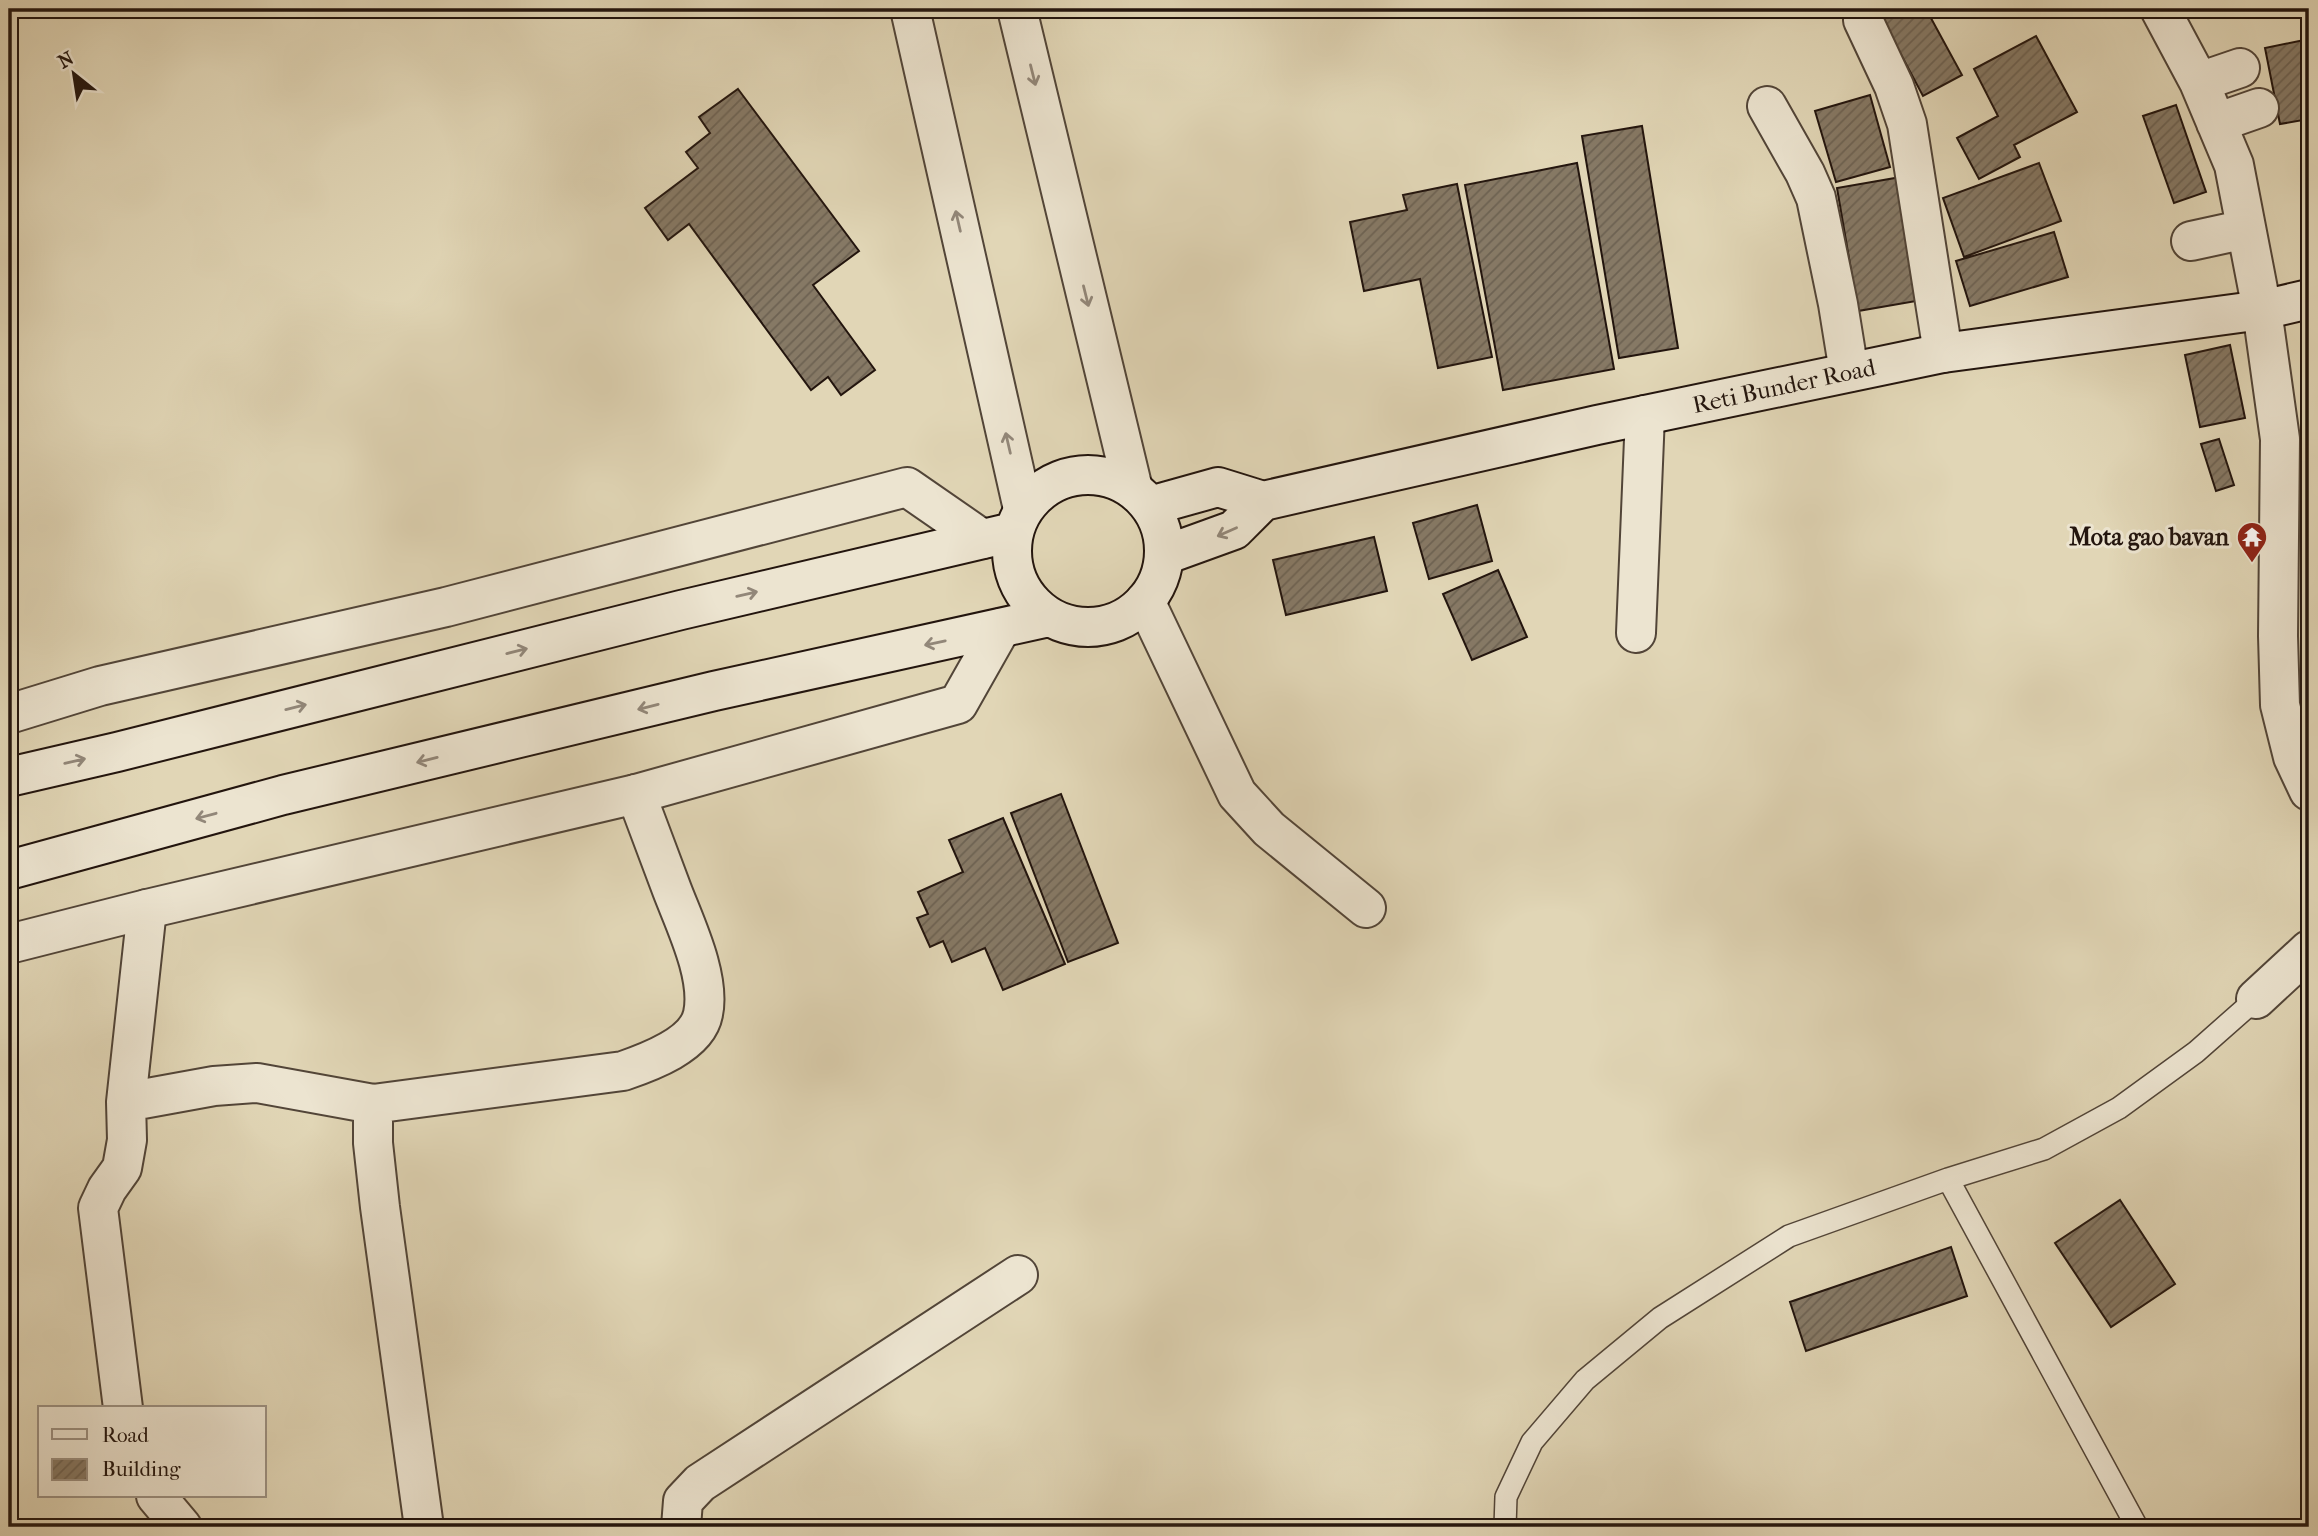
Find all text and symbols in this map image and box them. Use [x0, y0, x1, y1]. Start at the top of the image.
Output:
north arrow [38, 38, 108, 108]
text: N [54, 47, 78, 73]
one-way arrow [1027, 63, 1040, 86]
one-way arrow [951, 210, 964, 233]
one-way arrow [1080, 284, 1094, 307]
street label: Reti Bunder Road [1690, 353, 1879, 419]
one-way arrow [1001, 432, 1015, 455]
temple icon: Mota gao bavan [2235, 520, 2269, 564]
place label: Mota gao bavan [2069, 523, 2230, 551]
one-way arrow [1217, 526, 1238, 539]
one-way arrow [735, 587, 758, 600]
one-way arrow [924, 637, 947, 650]
one-way arrow [505, 644, 528, 657]
one-way arrow [284, 700, 307, 713]
one-way arrow [637, 701, 660, 714]
one-way arrow [63, 754, 86, 768]
one-way arrow [416, 754, 439, 768]
one-way arrow [195, 810, 218, 823]
legend [38, 1406, 266, 1498]
text: Road [102, 1423, 149, 1447]
text: Building [102, 1457, 181, 1481]

